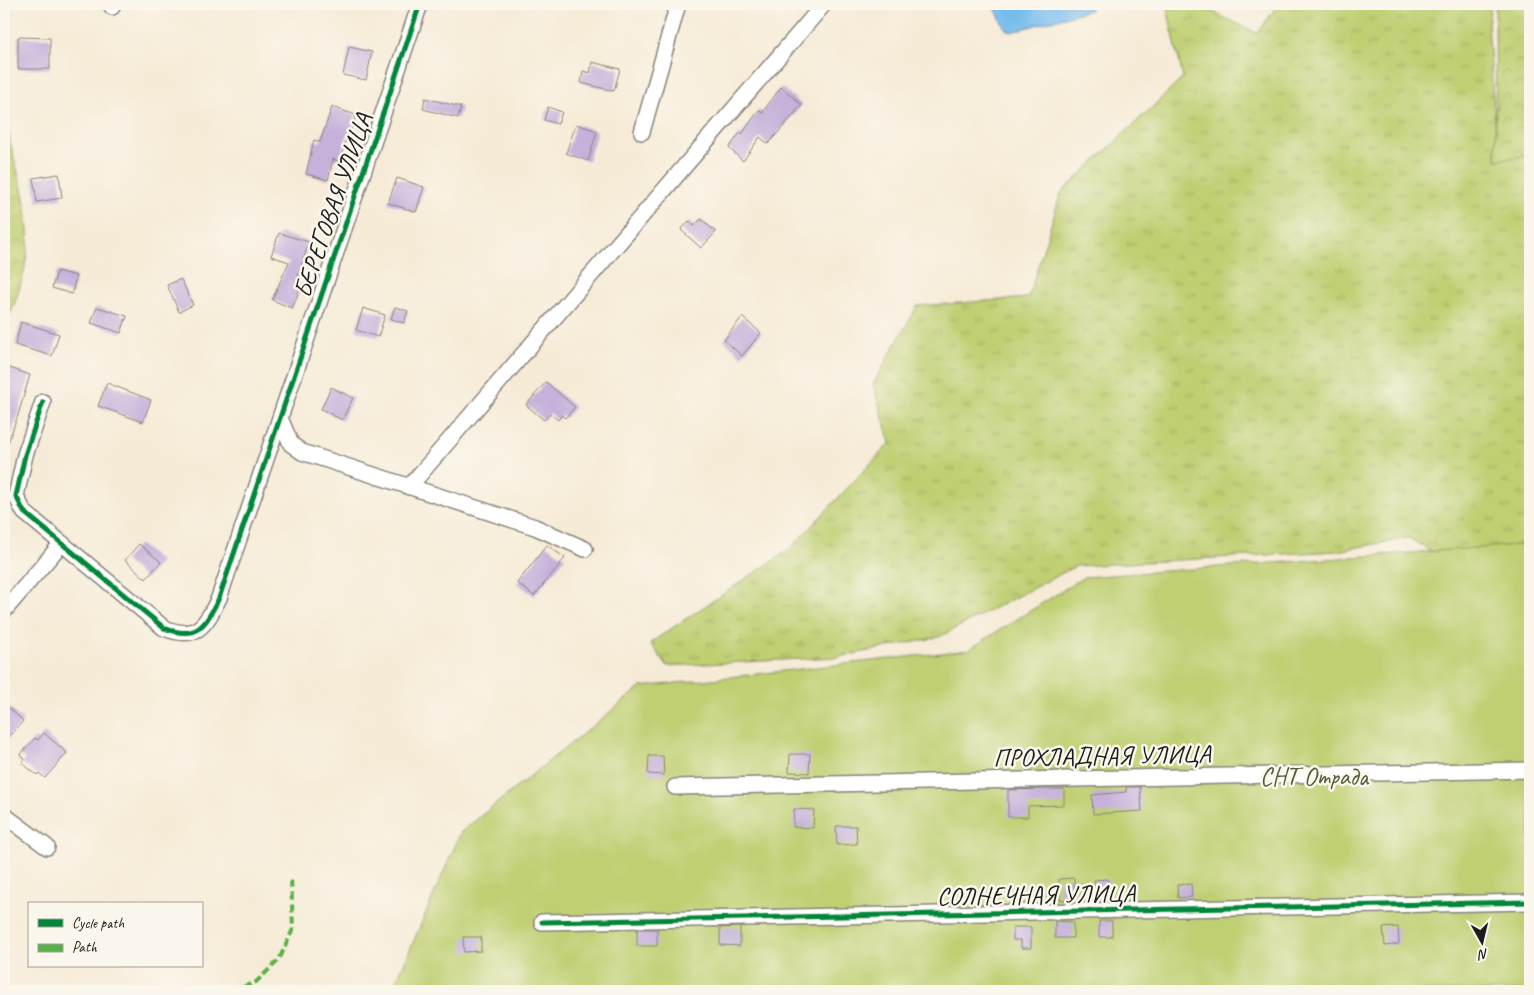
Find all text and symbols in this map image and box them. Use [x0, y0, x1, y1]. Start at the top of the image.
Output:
street label: БЕРЕГОВАЯ УЛИЦА [286, 109, 380, 301]
street label: ПРОХЛАДНАЯ УЛИЦА [993, 738, 1212, 774]
park label: СНТ Отрада [1260, 761, 1370, 793]
street label: СОЛНЕЧНАЯ УЛИЦА [937, 877, 1137, 913]
legend [28, 902, 202, 968]
text: Cycle path [72, 914, 124, 933]
north arrow [1456, 918, 1506, 968]
text: Path [72, 938, 98, 957]
text: N [1476, 945, 1489, 964]

